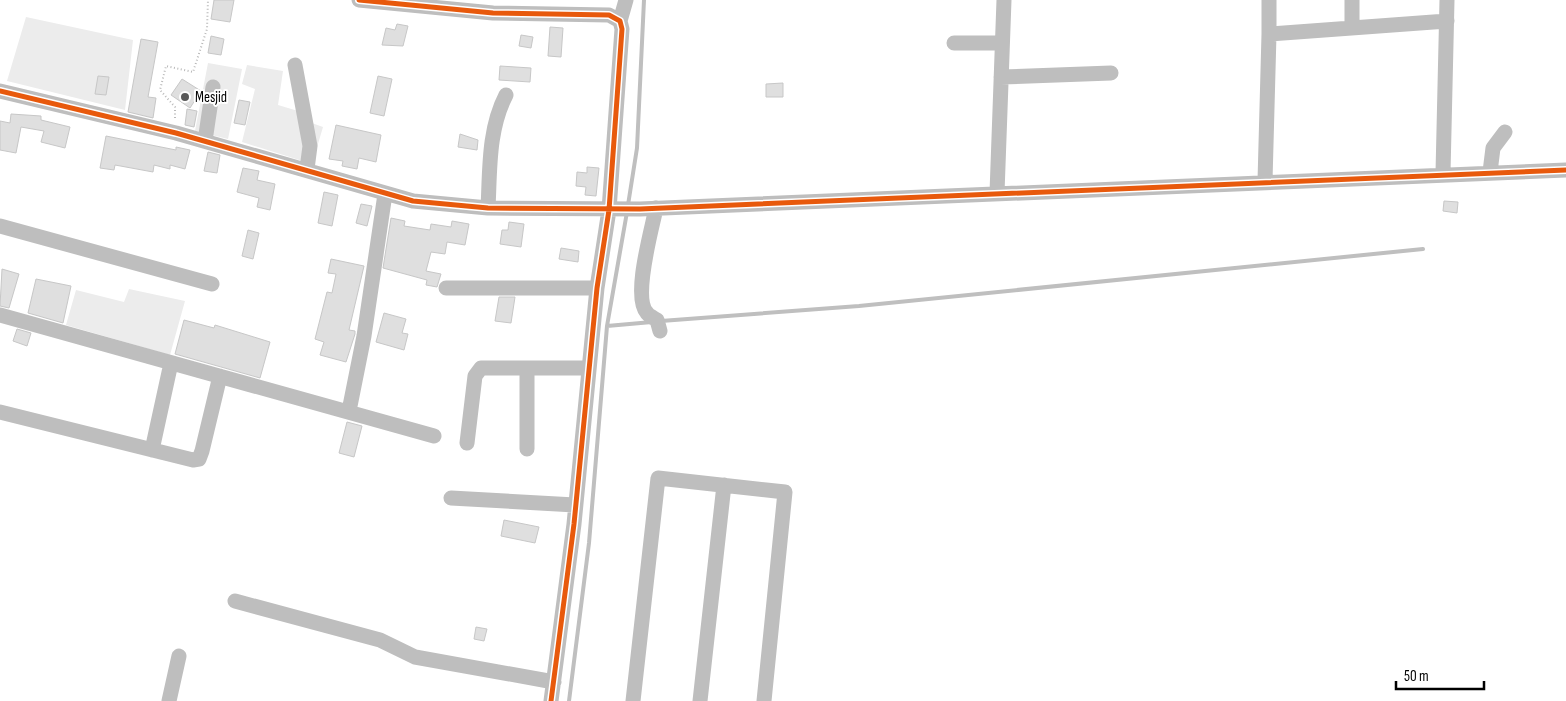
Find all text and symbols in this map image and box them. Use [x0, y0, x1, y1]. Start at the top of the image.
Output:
place label: Mesjid [195, 88, 227, 107]
marker: Mesjid [179, 91, 191, 103]
scale bar [1396, 658, 1484, 690]
text: 50 m [1404, 667, 1429, 686]

